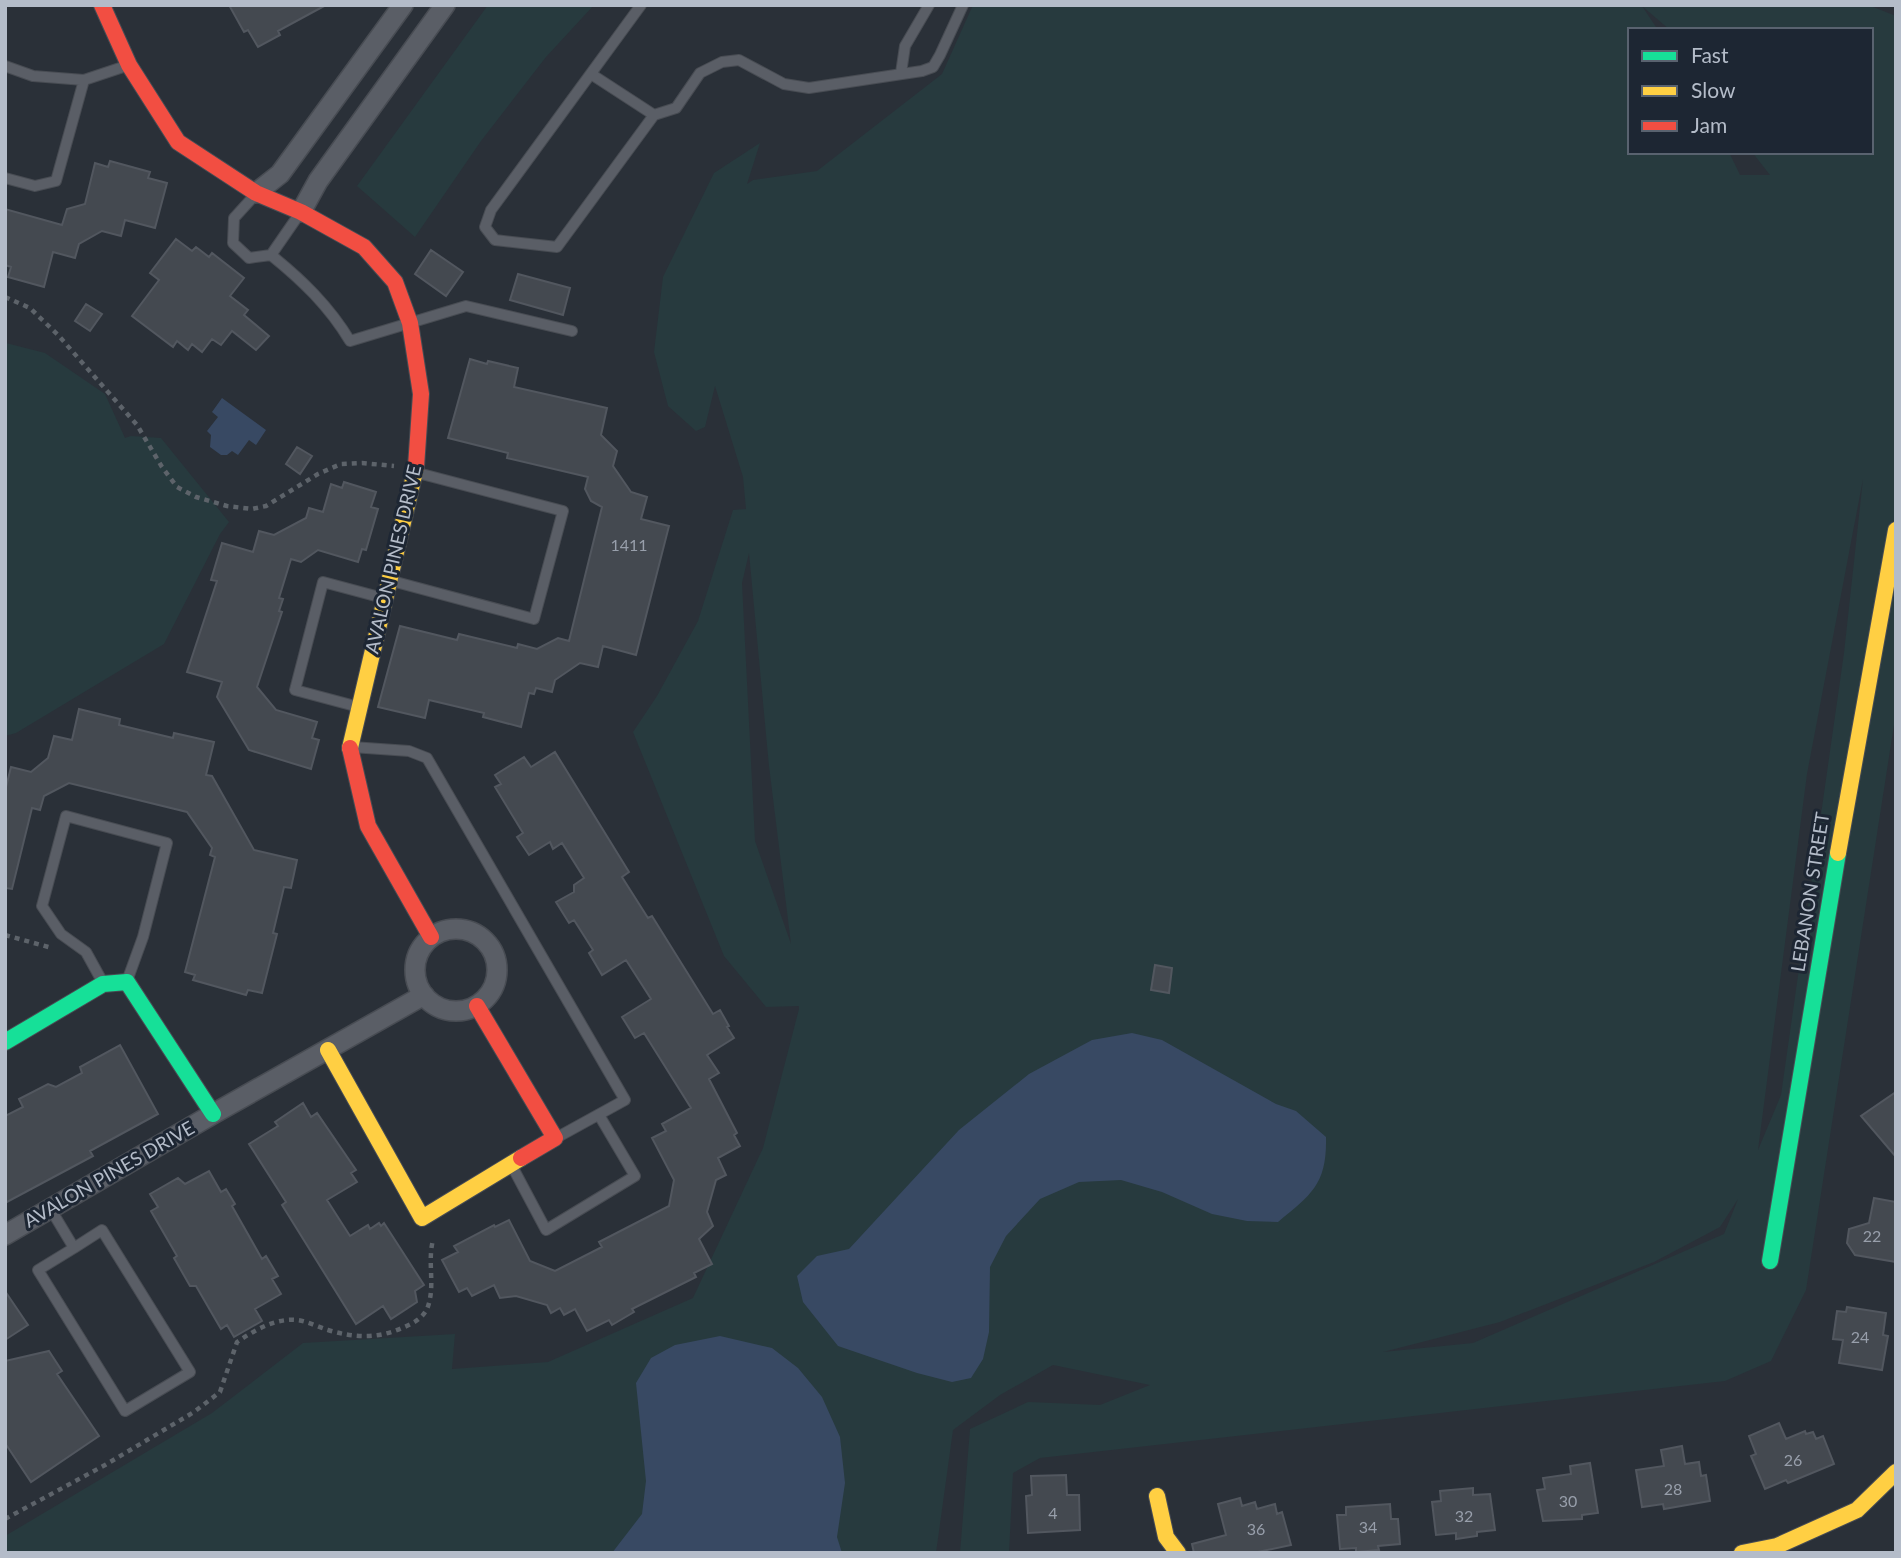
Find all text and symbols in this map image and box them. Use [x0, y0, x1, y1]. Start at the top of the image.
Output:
legend [1628, 28, 1873, 154]
text: Fast [1691, 42, 1729, 67]
text: Slow [1691, 77, 1736, 102]
text: Jam [1691, 112, 1727, 137]
street label: AVALON PINES DRIVE [360, 462, 425, 656]
house number: 1411 [610, 535, 648, 554]
street label: LEBANON STREET [1786, 810, 1833, 973]
street label: AVALON PINES DRIVE [19, 1115, 198, 1232]
house number: 22 [1863, 1226, 1881, 1245]
house number: 24 [1851, 1327, 1869, 1346]
house number: 26 [1784, 1450, 1802, 1469]
house number: 28 [1664, 1479, 1682, 1498]
house number: 30 [1559, 1491, 1577, 1510]
house number: 4 [1048, 1503, 1058, 1522]
house number: 32 [1455, 1506, 1473, 1525]
house number: 34 [1359, 1517, 1377, 1536]
house number: 36 [1247, 1519, 1265, 1538]

